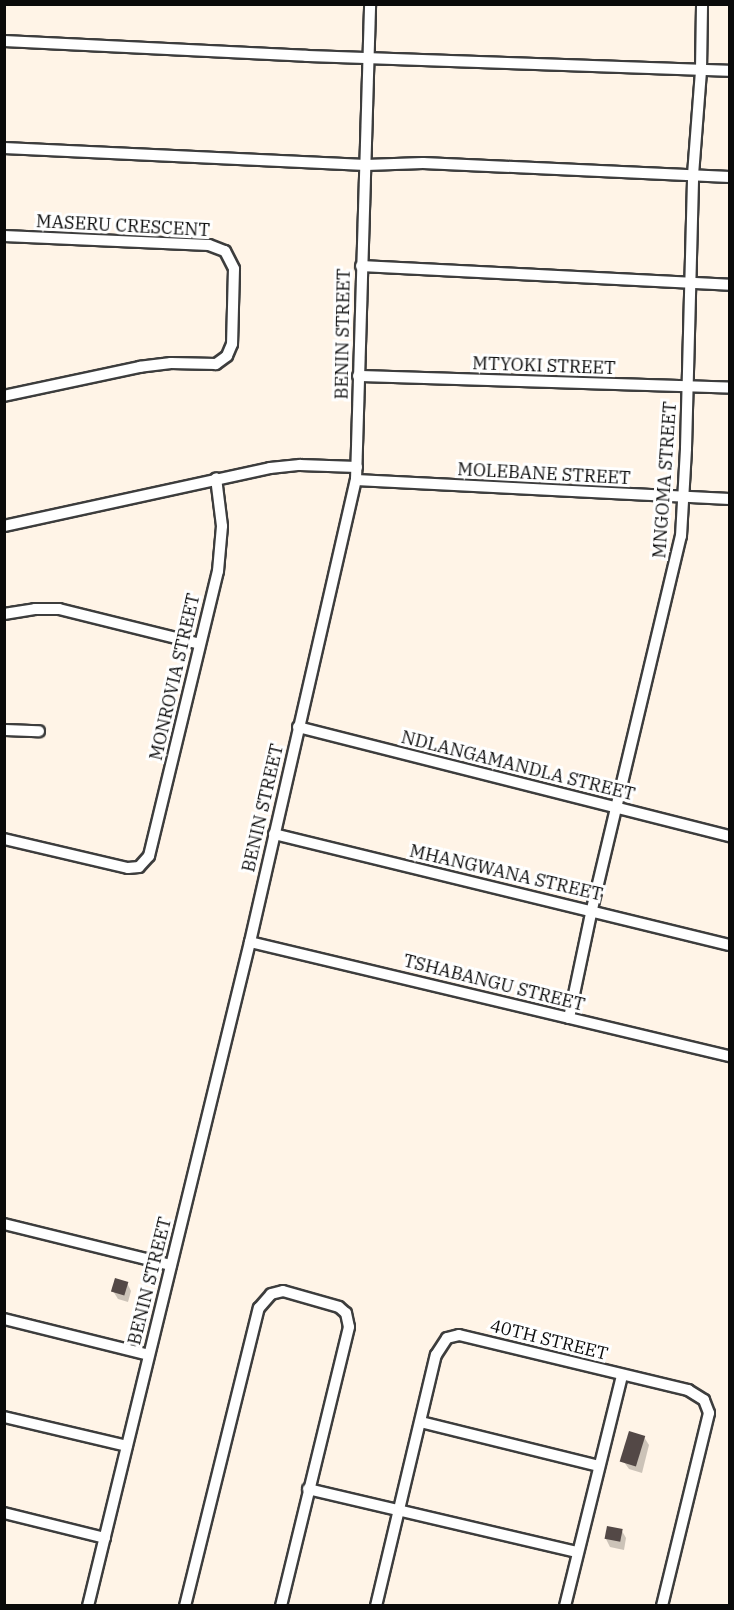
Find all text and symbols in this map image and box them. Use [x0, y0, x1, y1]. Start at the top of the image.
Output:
street label: MASERU CRESCENT [35, 211, 211, 241]
street label: BENIN STREET [331, 268, 355, 400]
street label: MTYOKI STREET [472, 353, 616, 379]
street label: MNGOMA STREET [649, 401, 681, 559]
street label: MOLEBANE STREET [457, 459, 631, 489]
street label: MONROVIA STREET [145, 591, 205, 763]
street label: NDLANGAMANDLA STREET [399, 726, 637, 806]
street label: BENIN STREET [238, 742, 288, 874]
street label: MHANGWANA STREET [407, 840, 605, 906]
street label: TSHABANGU STREET [401, 950, 587, 1016]
street label: BENIN STREET [124, 1215, 176, 1347]
street label: 40TH STREET [488, 1315, 610, 1365]

